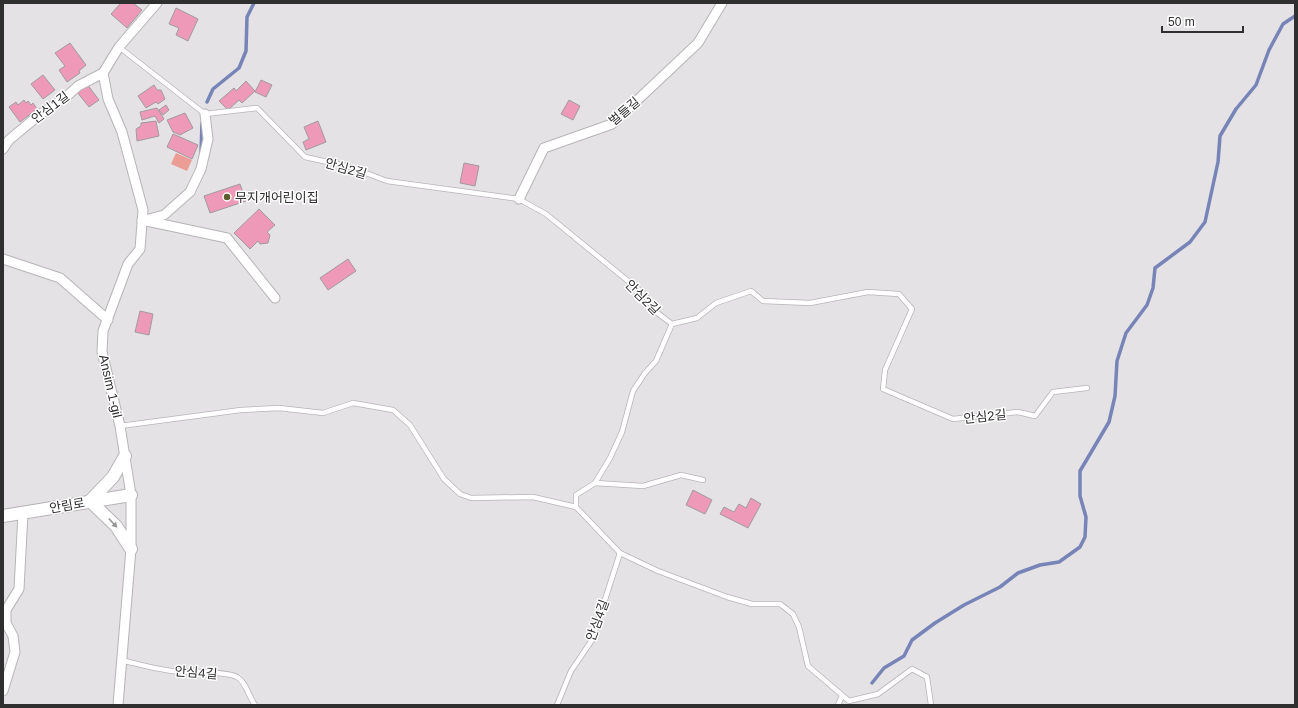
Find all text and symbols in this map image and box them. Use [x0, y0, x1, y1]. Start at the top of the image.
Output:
scale bar [1162, 8, 1243, 34]
text: 50 m [1168, 15, 1195, 29]
street label: 안심1길 [29, 88, 72, 126]
street label: 벌들길 [606, 94, 643, 129]
street label: 안심2길 [323, 155, 369, 182]
place label: 무지개어린이집 [235, 190, 319, 205]
marker: 무지개어린이집 [222, 192, 232, 202]
street label: 안심2길 [622, 277, 663, 318]
street label: Ansim 1-gil [96, 353, 125, 419]
street label: 안심2길 [963, 407, 1007, 426]
street label: 안림로 [48, 495, 86, 516]
one-way arrow [108, 518, 118, 528]
street label: 안심4길 [583, 597, 612, 643]
street label: 안심4길 [174, 664, 218, 681]

